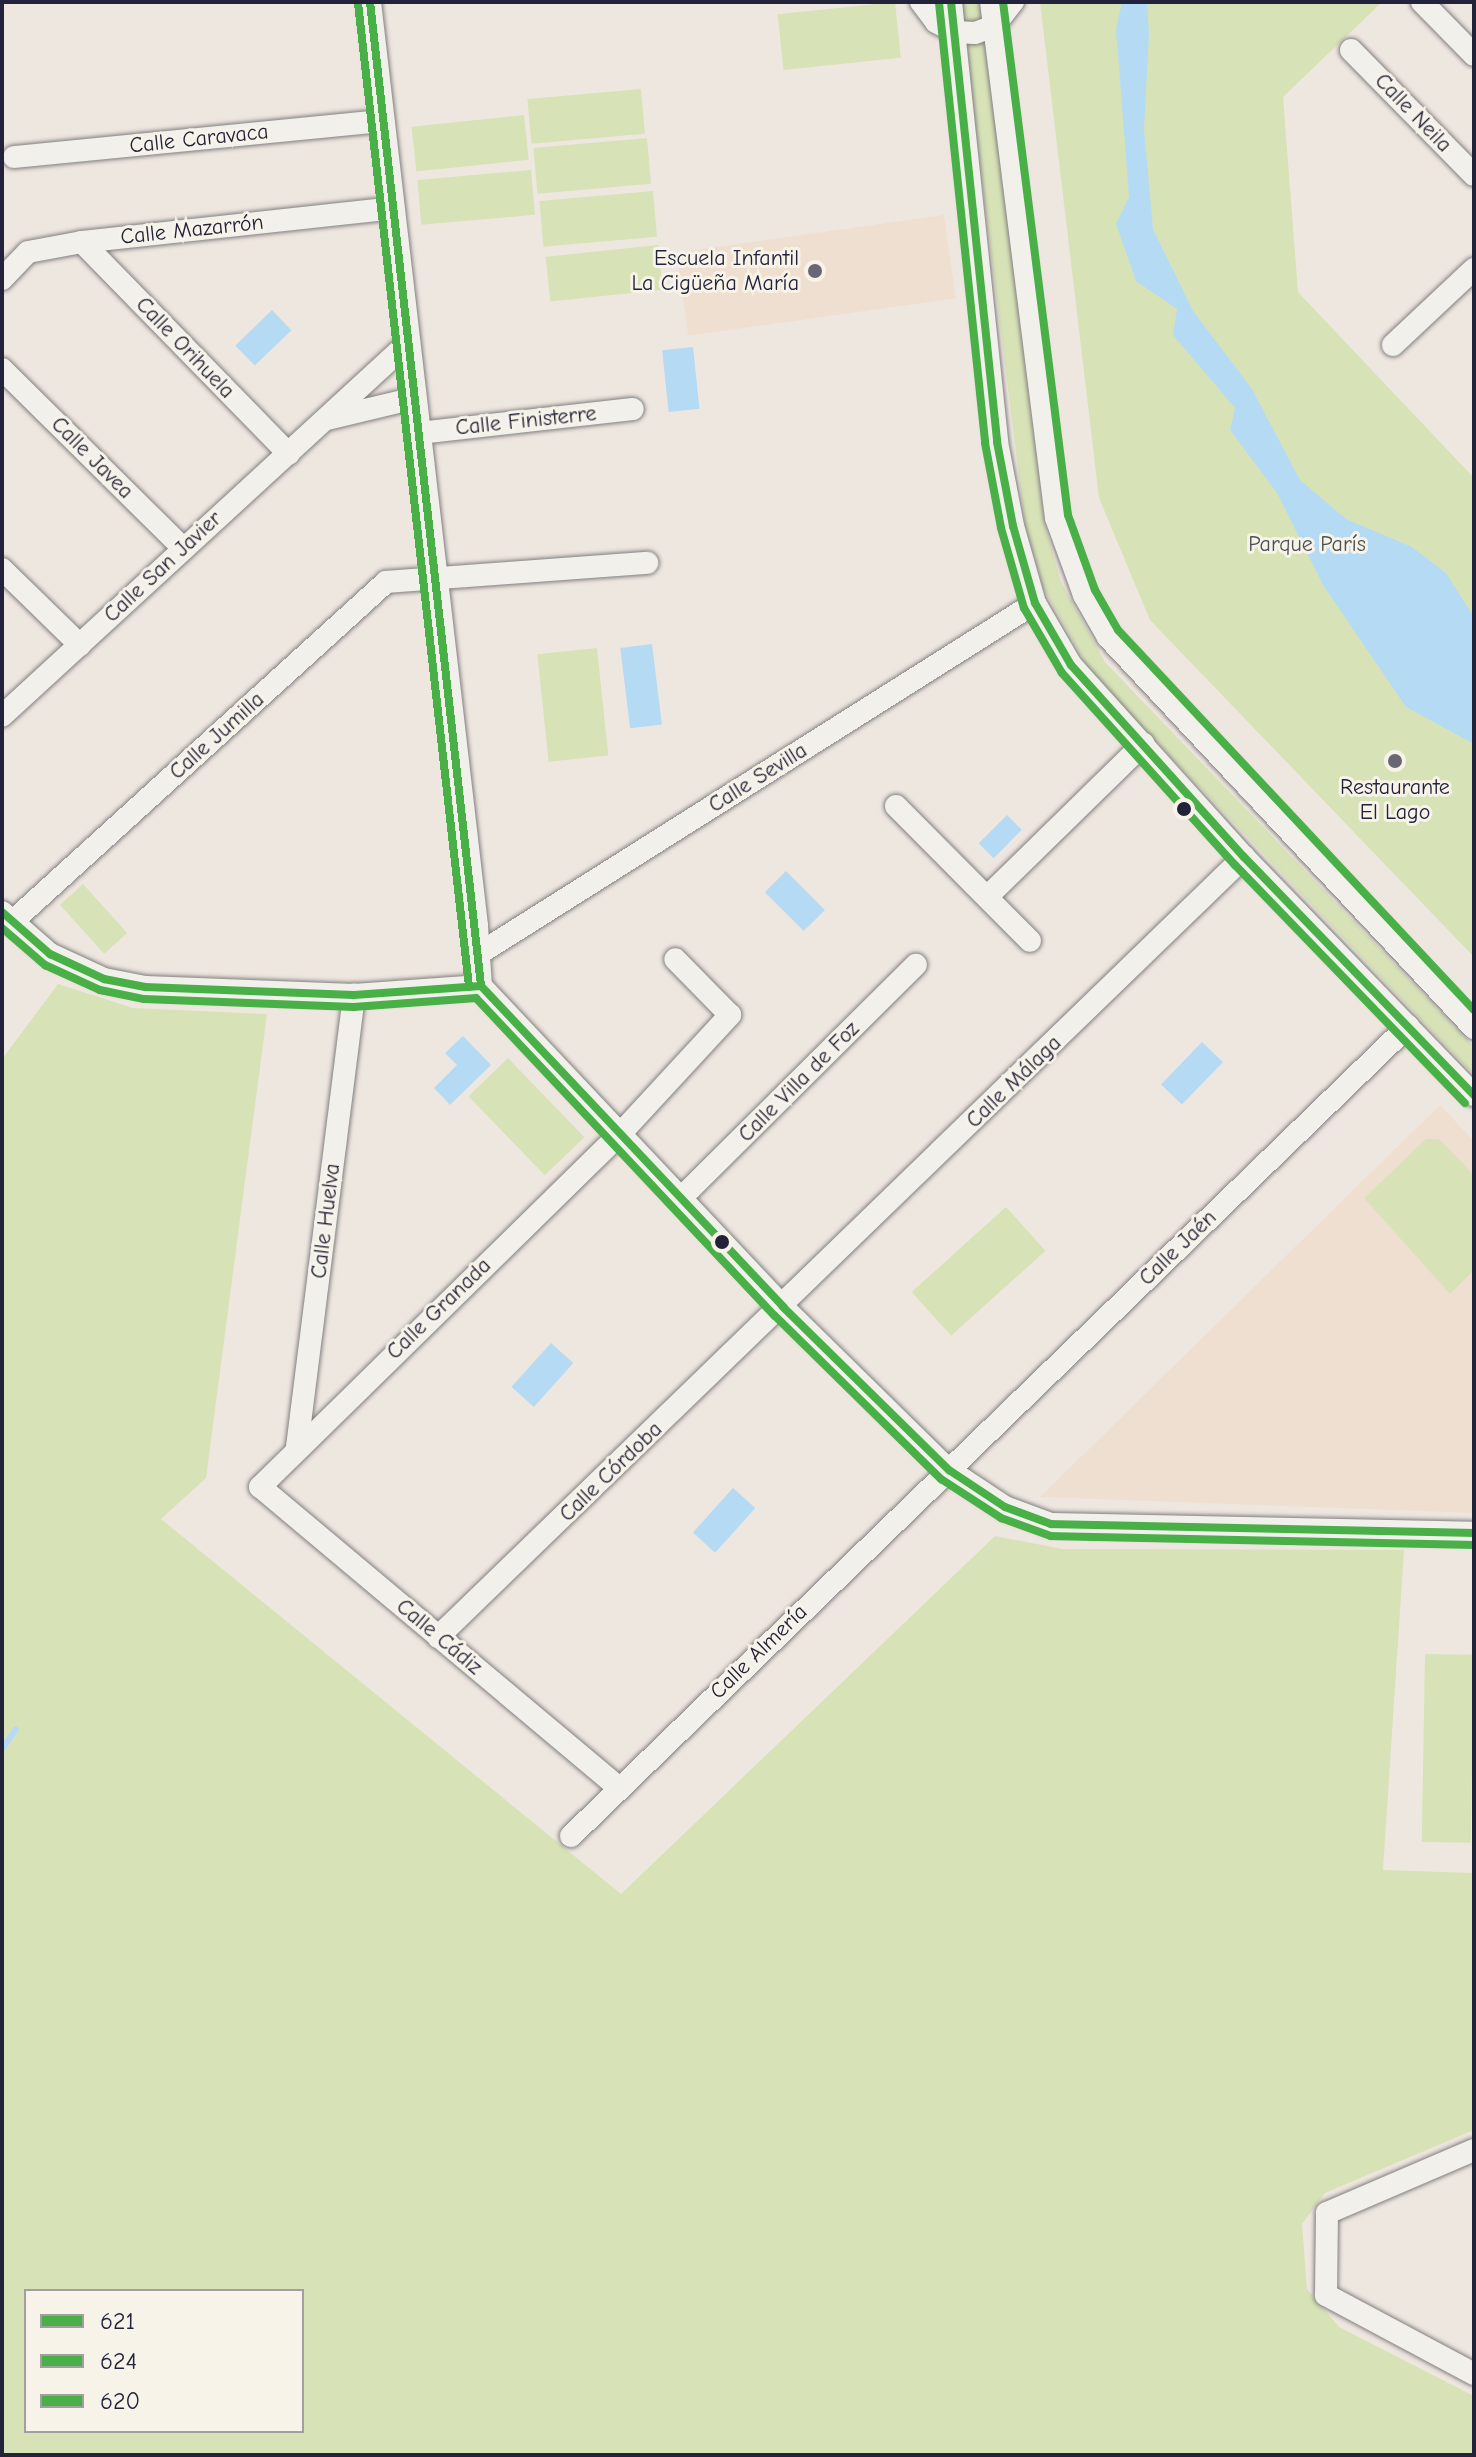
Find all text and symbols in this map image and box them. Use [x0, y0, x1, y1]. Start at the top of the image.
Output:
street label: Calle Neila [1369, 68, 1457, 158]
street label: Calle Caravaca [128, 119, 270, 159]
street label: Calle Mazarrón [119, 209, 265, 251]
place label: Escuela Infantil La Cigüeña María [631, 245, 799, 296]
marker: Escuela Infantil La Cigüeña María [806, 262, 824, 280]
street label: Calle Orihuela [130, 292, 240, 404]
street label: Calle Finisterre [454, 400, 598, 442]
street label: Calle Javea [45, 411, 139, 505]
street label: Calle San Javier [99, 506, 227, 628]
park label: Parque París [1248, 532, 1366, 558]
street label: Calle Jumilla [164, 687, 270, 785]
street label: Calle Sevilla [704, 737, 812, 819]
marker: Restaurante El Lago [1386, 752, 1404, 770]
place label: Restaurante El Lago [1340, 774, 1450, 826]
unlabelled marker [1176, 801, 1192, 817]
street label: Calle Villa de Foz [733, 1016, 865, 1148]
street label: Calle Málaga [961, 1030, 1067, 1134]
street label: Calle Huelva [306, 1162, 346, 1280]
street label: Calle Jaén [1134, 1205, 1222, 1291]
unlabelled marker [714, 1234, 730, 1250]
street label: Calle Granada [381, 1253, 497, 1365]
street label: Calle Córdoba [554, 1416, 668, 1528]
street label: Calle Cádiz [391, 1593, 487, 1681]
street label: Calle Almería [705, 1599, 813, 1705]
legend [24, 2289, 304, 2433]
text: 621 [100, 2307, 135, 2335]
text: 624 [100, 2347, 137, 2375]
text: 620 [100, 2387, 140, 2415]

